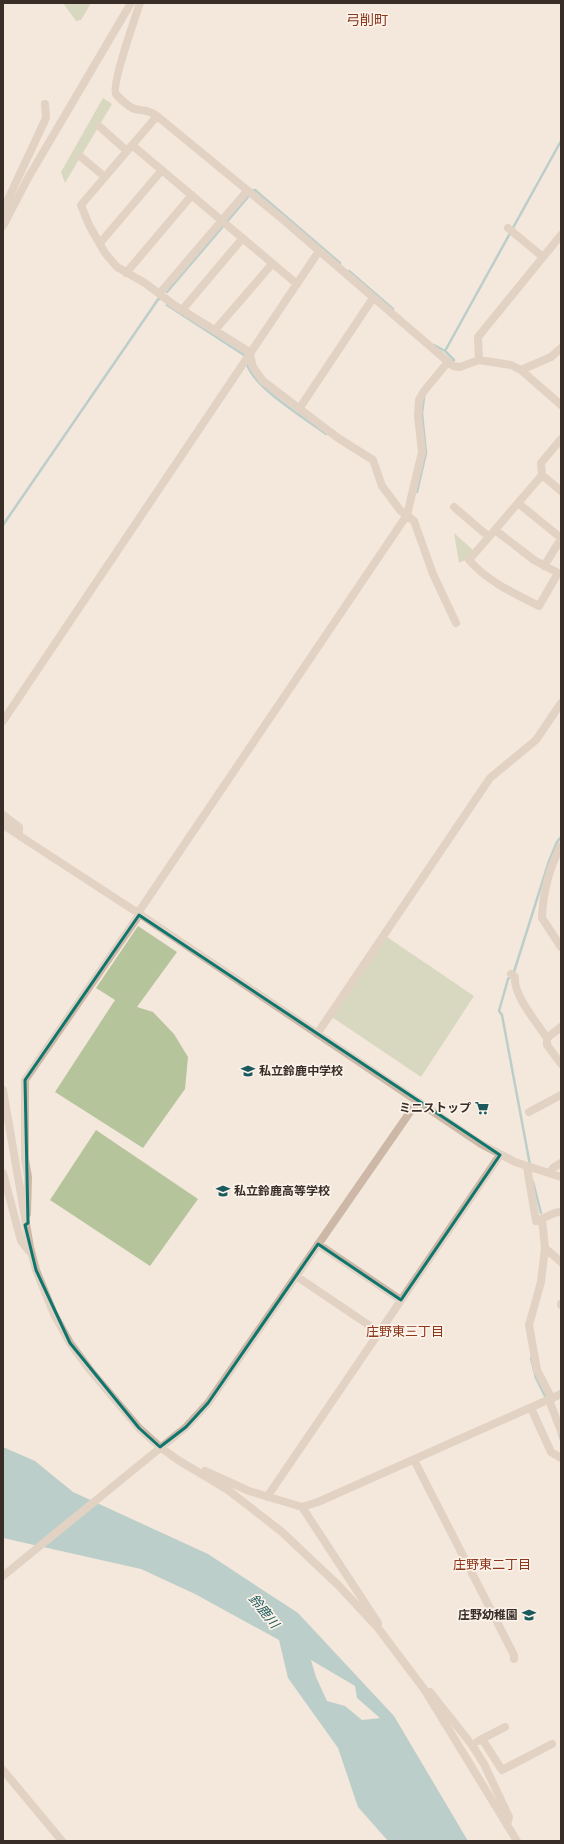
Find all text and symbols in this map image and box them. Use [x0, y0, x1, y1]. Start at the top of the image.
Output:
district label: 弓削町 [346, 12, 388, 28]
school or university icon: 私立鈴鹿中学校 [240, 1063, 256, 1079]
place label: 私立鈴鹿中学校 [259, 1064, 343, 1078]
supermarket icon: ミニストップ [474, 1100, 490, 1116]
place label: ミニストップ [399, 1101, 471, 1115]
school or university icon: 私立鈴鹿高等学校 [215, 1183, 231, 1199]
place label: 私立鈴鹿高等学校 [234, 1184, 330, 1198]
district label: 庄野東三丁目 [366, 1324, 444, 1339]
district label: 庄野東二丁目 [453, 1557, 531, 1572]
water label: 鈴鹿川 [246, 1591, 283, 1632]
school or university icon: 庄野幼稚園 [521, 1607, 537, 1623]
place label: 庄野幼稚園 [458, 1608, 518, 1622]

